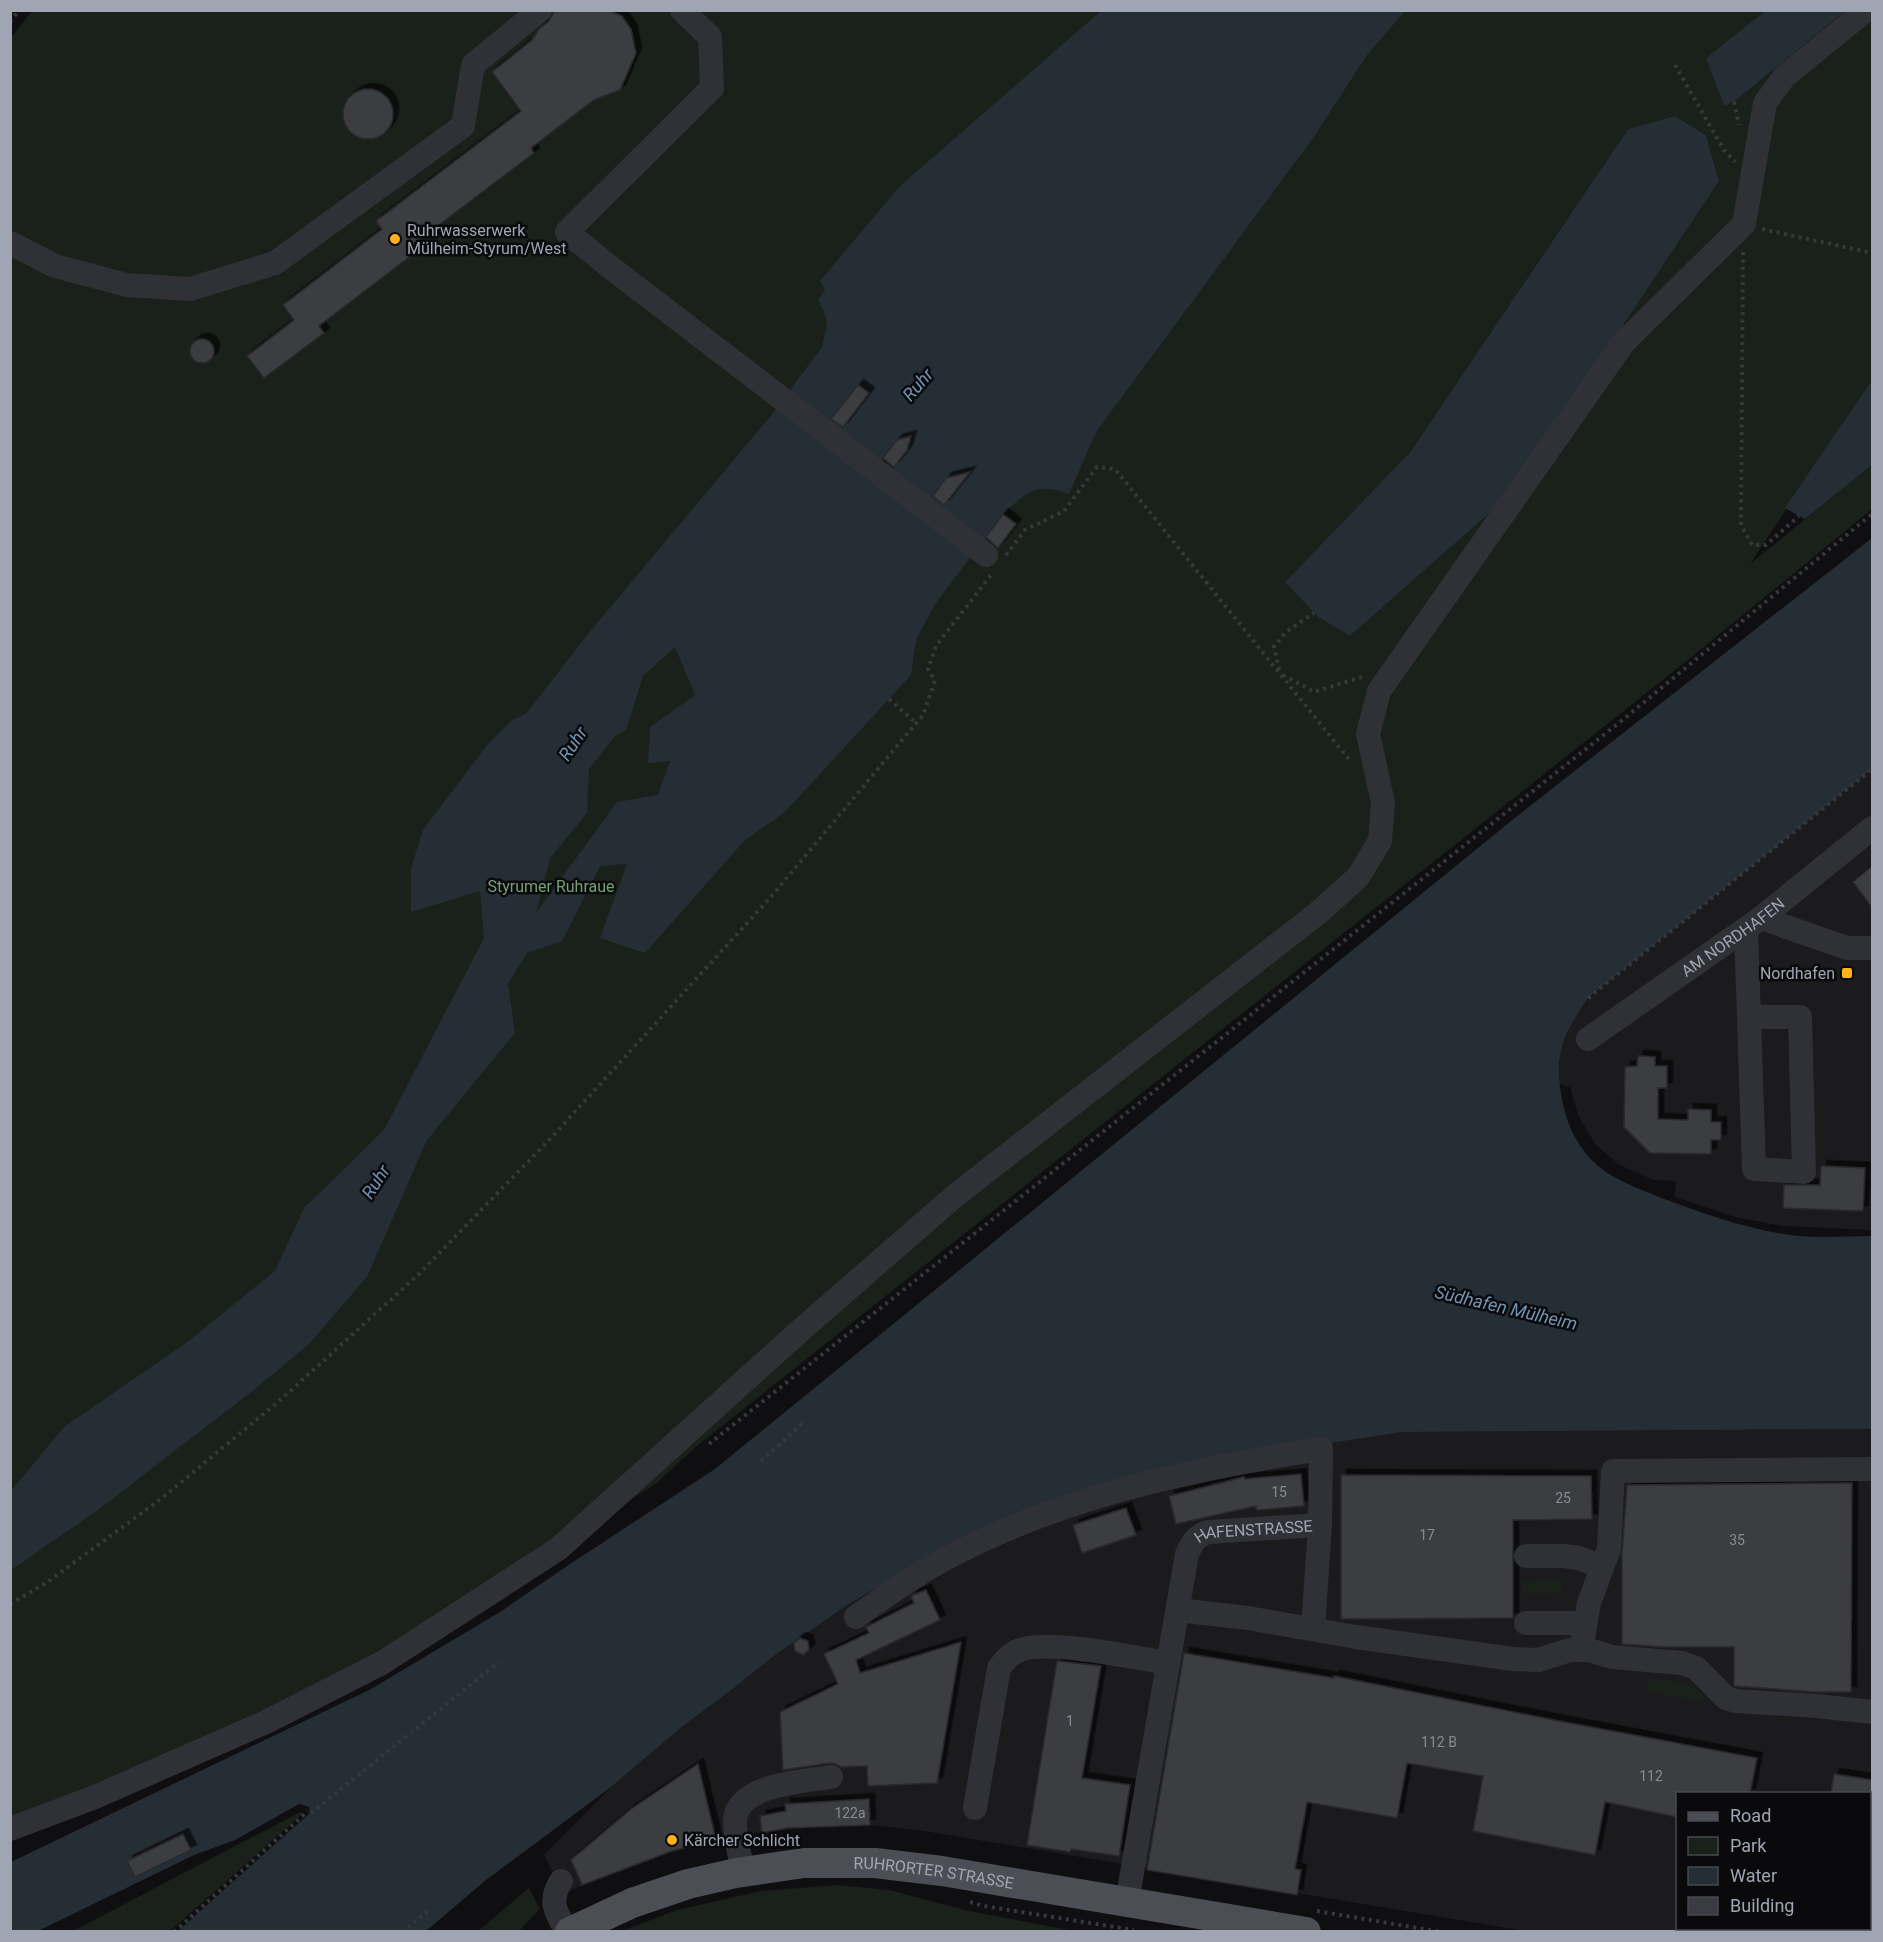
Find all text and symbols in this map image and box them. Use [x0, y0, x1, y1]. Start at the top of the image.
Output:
place label: Ruhrwasserwerk Mülheim-Styrum/West [407, 221, 566, 258]
marker: Ruhrwasserwerk Mülheim-Styrum/West [388, 232, 402, 246]
water label: Ruhr [898, 363, 938, 405]
water label: Ruhr [554, 722, 592, 764]
park label: Styrumer Ruhraue [487, 877, 615, 896]
street label: AM NORDHAFEN [1678, 894, 1788, 981]
place label: Nordhafen [1760, 964, 1835, 983]
marker: Nordhafen [1840, 966, 1854, 980]
water label: Ruhr [357, 1160, 395, 1203]
water label: Südhafen Mülheim [1433, 1281, 1579, 1334]
house number: 15 [1271, 1484, 1287, 1500]
house number: 25 [1555, 1490, 1571, 1506]
street label: HAFENSTRASSE [1191, 1516, 1313, 1547]
house number: 17 [1419, 1527, 1435, 1543]
house number: 35 [1729, 1532, 1745, 1548]
house number: 1 [1066, 1713, 1074, 1729]
house number: 112 B [1421, 1734, 1457, 1750]
house number: 112 [1639, 1768, 1663, 1784]
legend [1676, 1792, 1871, 1930]
house number: 122a [834, 1805, 866, 1821]
text: Road [1730, 1805, 1771, 1826]
place label: Kärcher Schlicht [684, 1831, 800, 1850]
marker: Kärcher Schlicht [665, 1833, 679, 1847]
text: Park [1730, 1835, 1767, 1856]
street label: RUHRORTER STRASSE [854, 1854, 1015, 1893]
text: Water [1730, 1865, 1777, 1886]
text: Building [1730, 1895, 1794, 1916]

